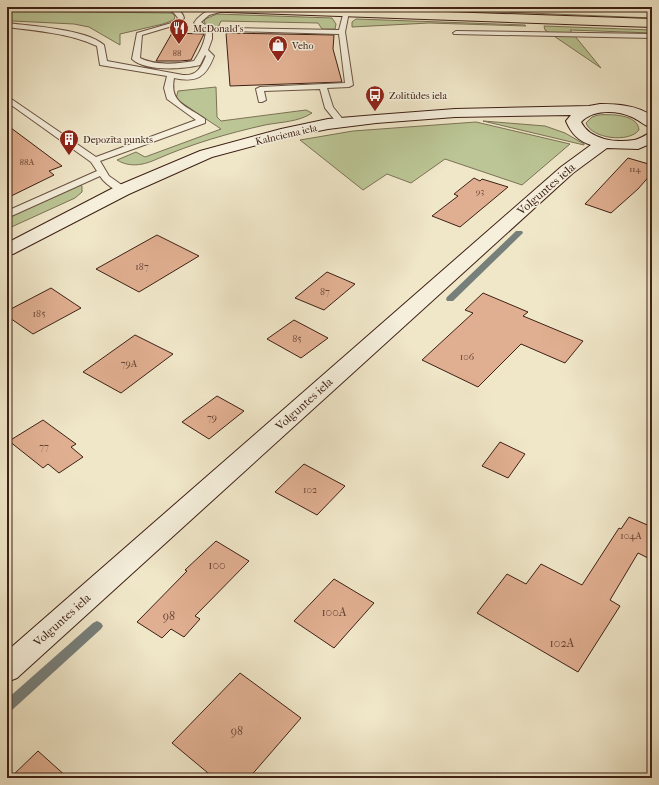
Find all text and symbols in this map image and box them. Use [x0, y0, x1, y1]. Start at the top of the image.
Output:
restaurant icon: McDonald's [168, 17, 190, 45]
place label: McDonald's [193, 23, 244, 35]
shop icon: Veho [267, 34, 289, 62]
place label: Veho [291, 40, 313, 52]
house number: 88 [172, 48, 182, 58]
bus stop icon: Zolitūdes iela [364, 84, 386, 112]
place label: Zolitūdes iela [389, 90, 447, 102]
street label: Kalnciema iela [254, 122, 319, 148]
building icon: Depozīta punkts [58, 128, 80, 156]
place label: Depozīta punkts [83, 134, 153, 146]
house number: 88A [20, 157, 35, 167]
street label: Volguntes iela [513, 160, 578, 219]
house number: 114 [629, 164, 642, 174]
house number: 93 [476, 186, 485, 196]
house number: 187 [135, 261, 149, 273]
house number: 87 [320, 286, 330, 298]
house number: 185 [33, 308, 45, 320]
house number: 85 [292, 333, 302, 345]
house number: 106 [460, 351, 475, 363]
house number: 79A [121, 358, 138, 370]
street label: Volguntes iela [272, 374, 336, 434]
house number: 79 [207, 412, 217, 424]
house number: 77 [39, 441, 49, 453]
house number: 102 [303, 484, 317, 496]
house number: 104A [620, 530, 642, 542]
house number: 100 [208, 558, 226, 572]
street label: Volguntes iela [30, 590, 94, 650]
house number: 100A [321, 605, 347, 619]
house number: 98 [163, 609, 175, 623]
house number: 102A [550, 636, 575, 650]
house number: 98 [231, 724, 243, 738]

